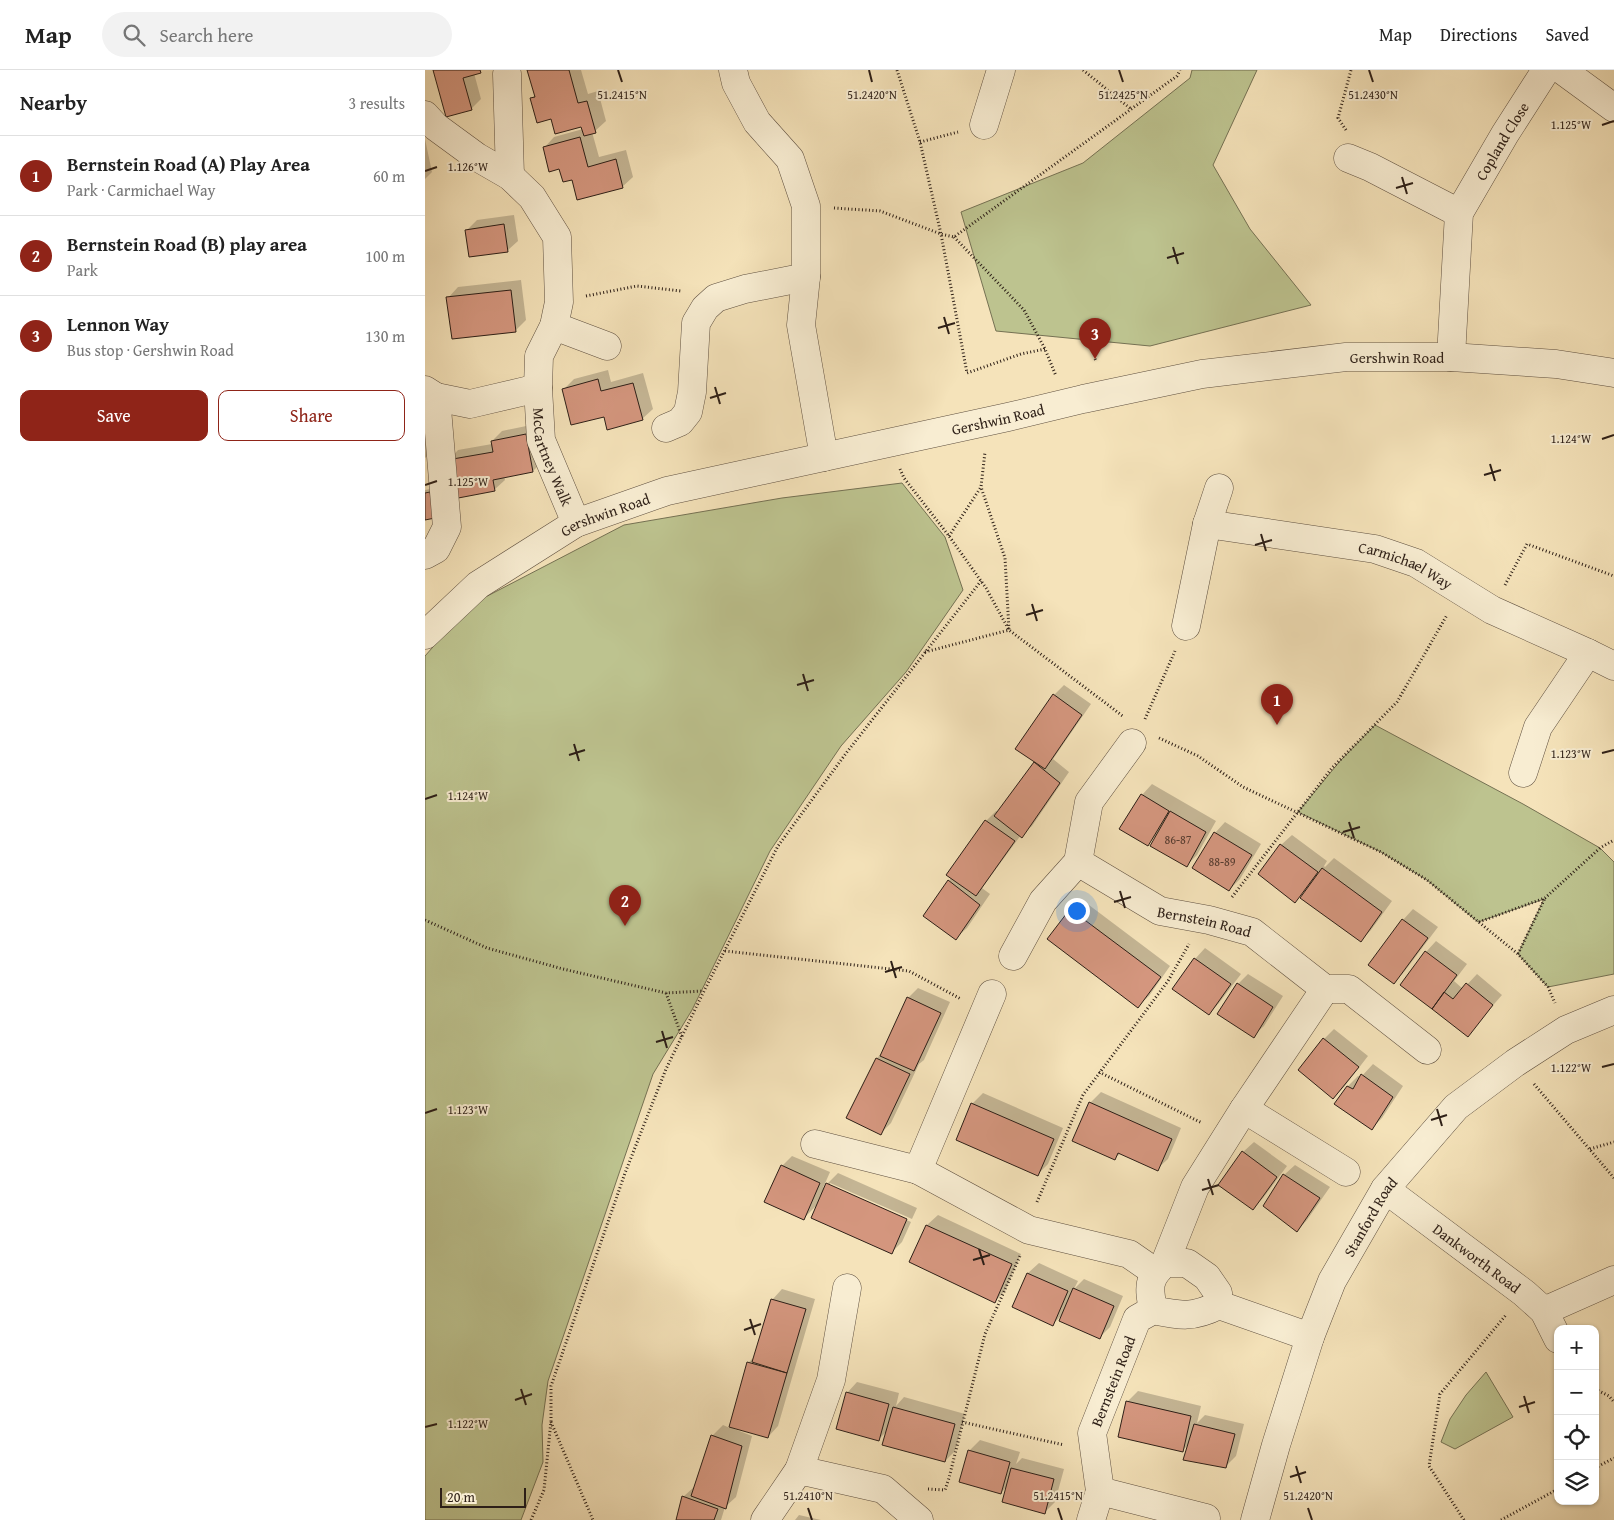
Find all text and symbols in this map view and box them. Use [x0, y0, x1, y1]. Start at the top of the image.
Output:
search box [102, 12, 452, 57]
text: Map [25, 17, 72, 52]
icon: search [120, 21, 148, 49]
text: Search here [160, 21, 253, 49]
text: Map [1379, 21, 1412, 48]
text: Directions [1440, 21, 1517, 48]
text: Saved [1545, 21, 1589, 48]
text: 51.2415°N [597, 86, 647, 103]
text: 51.2420°N [847, 86, 897, 103]
text: 51.2425°N [1098, 86, 1148, 103]
text: 51.2430°N [1348, 86, 1398, 103]
text: Nearby [20, 87, 87, 118]
text: 3 results [348, 91, 405, 115]
street label: Copland Close [1470, 98, 1533, 184]
text: 1.125°W [1551, 116, 1592, 133]
text: Bernstein Road (A) Play Area [67, 150, 310, 178]
text: 1.126°W [448, 158, 489, 175]
text: 1 [32, 164, 40, 188]
text: 60 m [373, 164, 405, 188]
text: Park · Carmichael Way [67, 178, 215, 202]
text: Bernstein Road (B) play area [67, 230, 307, 258]
text: 2 [32, 244, 40, 268]
text: 100 m [365, 244, 405, 268]
text: Park [67, 258, 98, 282]
text: Lennon Way [67, 310, 169, 338]
pin: 3 [1079, 318, 1111, 359]
text: 3 [32, 324, 40, 348]
text: 130 m [365, 324, 405, 348]
text: Bus stop · Gershwin Road [67, 338, 234, 362]
street label: Gershwin Road [1350, 347, 1444, 368]
button: Save [20, 390, 208, 441]
button: Share [218, 390, 405, 441]
street label: Gershwin Road [950, 398, 1046, 439]
street label: McCartney Walk [529, 407, 578, 509]
text: 1.124°W [1551, 430, 1592, 447]
text: 1.125°W [448, 473, 489, 490]
street label: Gershwin Road [556, 487, 653, 541]
street label: Carmichael Way [1357, 536, 1457, 594]
pin: 1 [1261, 684, 1293, 725]
text: 1.123°W [1551, 745, 1592, 762]
text: 1.124°W [448, 787, 489, 804]
house number: 86-87 [1164, 831, 1192, 848]
house number: 88-89 [1208, 853, 1236, 870]
pin: 2 [609, 885, 641, 926]
your location [1064, 898, 1090, 924]
street label: Bernstein Road [1156, 900, 1254, 942]
text: 1.122°W [1551, 1059, 1592, 1076]
text: 1.123°W [448, 1101, 489, 1118]
street label: Stanford Road [1338, 1172, 1402, 1260]
street label: Dankworth Road [1429, 1218, 1525, 1298]
map controls [1554, 1325, 1599, 1505]
button: + [1554, 1325, 1599, 1370]
street label: Bernstein Road [1085, 1332, 1140, 1429]
button: − [1554, 1370, 1599, 1415]
text: 1.122°W [448, 1415, 489, 1432]
button: locate [1554, 1415, 1599, 1460]
button: layers [1554, 1460, 1599, 1505]
scale bar [440, 1485, 526, 1508]
text: 20 m [447, 1487, 475, 1507]
text: 51.2410°N [783, 1487, 833, 1504]
text: 51.2415°N [1033, 1487, 1083, 1504]
text: 51.2420°N [1283, 1487, 1333, 1504]

